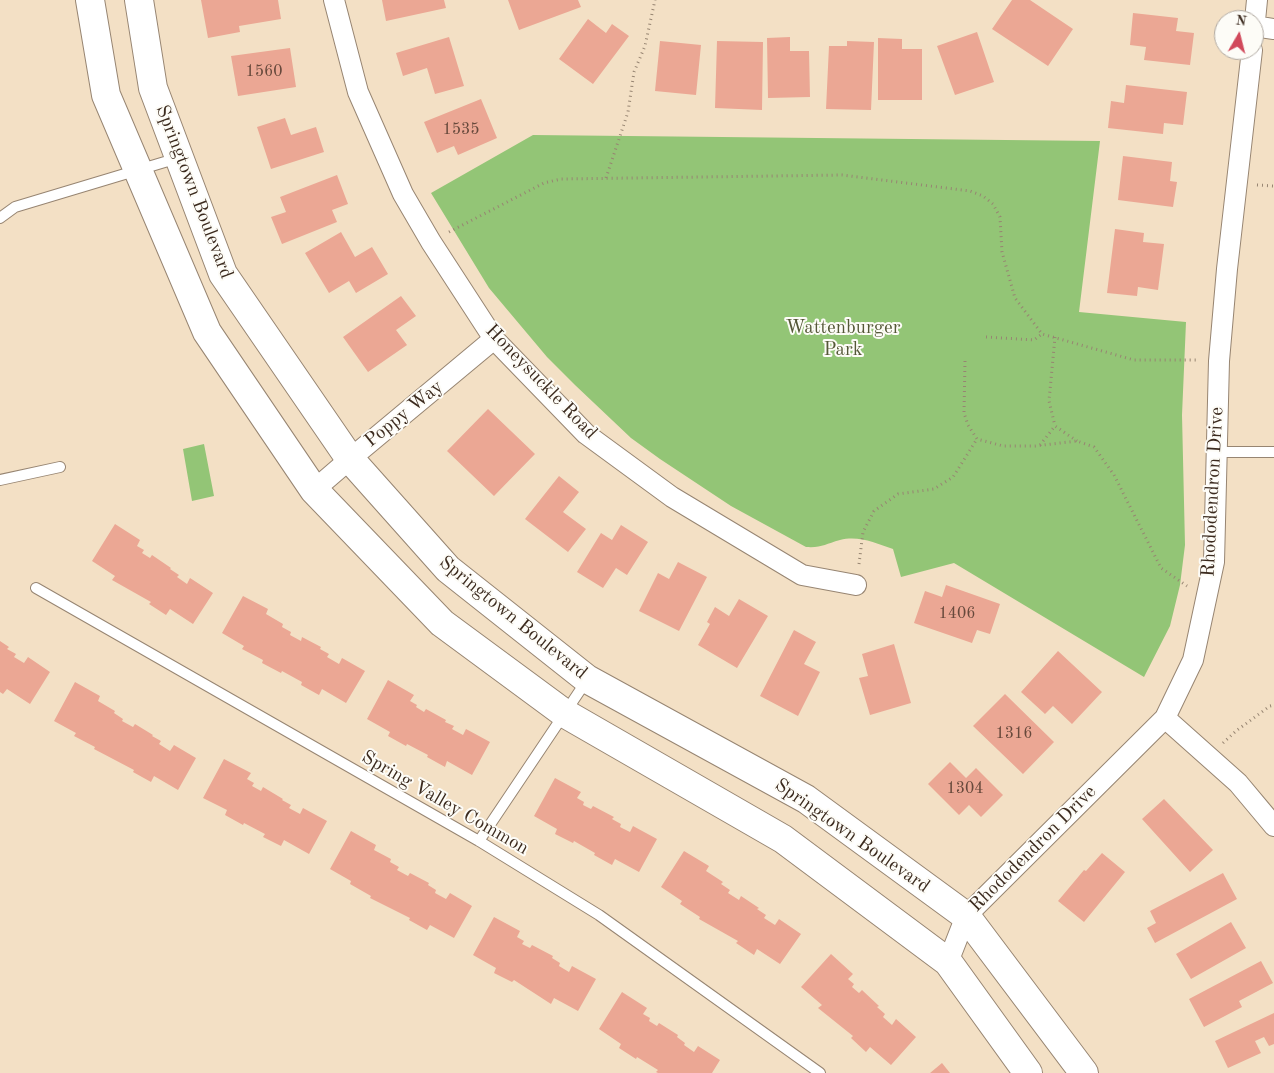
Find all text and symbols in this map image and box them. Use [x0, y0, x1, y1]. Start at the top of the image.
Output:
north arrow [1214, 10, 1264, 60]
text: N [1235, 13, 1247, 29]
house number: 1560 [245, 62, 283, 82]
street label: Springtown Boulevard [150, 102, 238, 282]
house number: 1535 [442, 120, 480, 140]
park label: Wattenburger Park [786, 317, 900, 361]
street label: Honeysuckle Road [480, 320, 602, 444]
street label: Poppy Way [360, 375, 448, 453]
street label: Rhododendron Drive [1197, 407, 1229, 577]
street label: Springtown Boulevard [434, 551, 592, 685]
house number: 1406 [938, 604, 976, 624]
house number: 1316 [995, 724, 1033, 744]
street label: Spring Valley Common [357, 746, 533, 860]
street label: Springtown Boulevard [770, 774, 934, 898]
house number: 1304 [946, 779, 984, 799]
street label: Rhododendron Drive [965, 781, 1101, 917]

